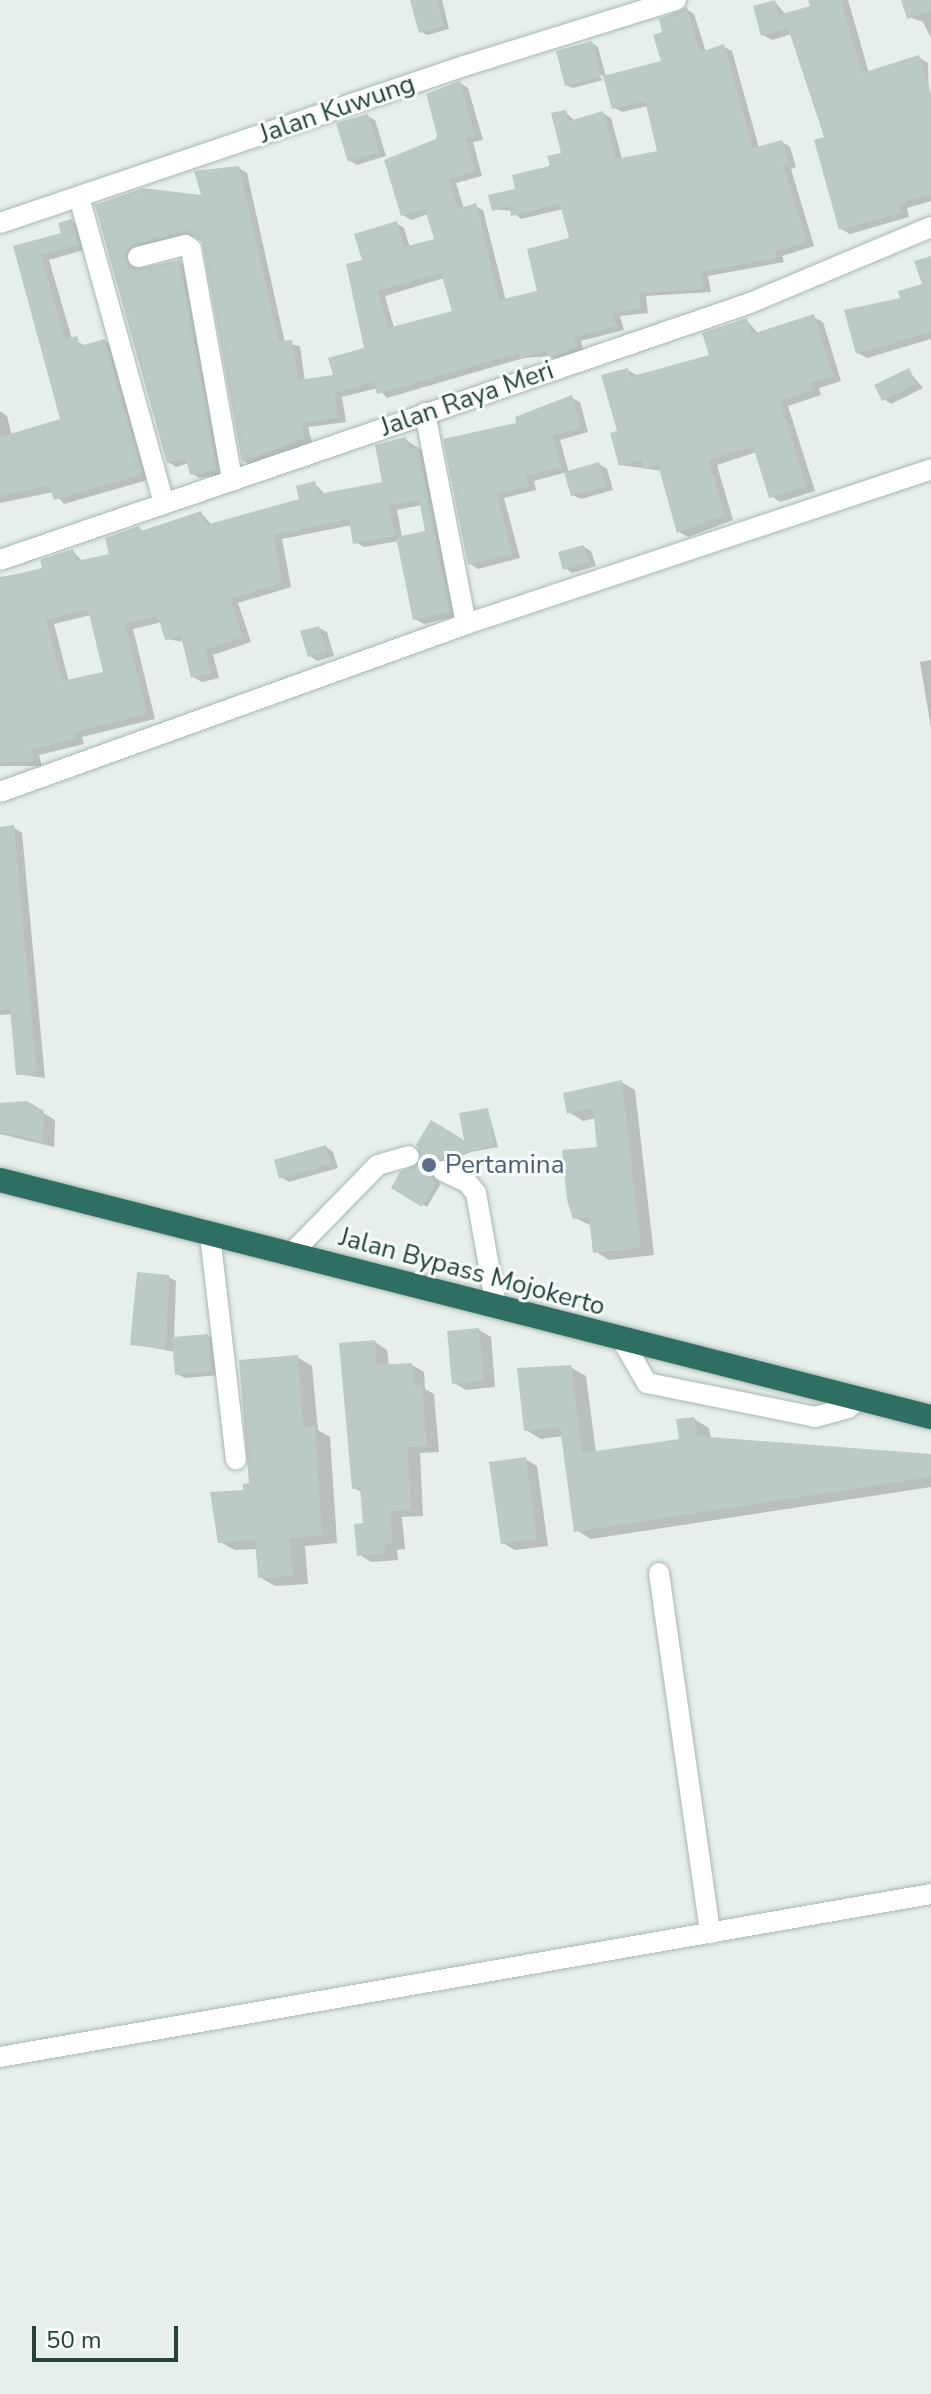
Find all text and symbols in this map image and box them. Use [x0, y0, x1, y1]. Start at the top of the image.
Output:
street label: Jalan Kuwung [255, 68, 419, 150]
street label: Jalan Raya Meri [376, 355, 558, 443]
place label: Pertamina [445, 1149, 564, 1181]
marker: Pertamina [420, 1156, 438, 1174]
street label: Jalan Bypass Mojokerto [336, 1221, 608, 1323]
scale bar [36, 2310, 182, 2360]
text: 50 m [46, 2324, 102, 2356]

